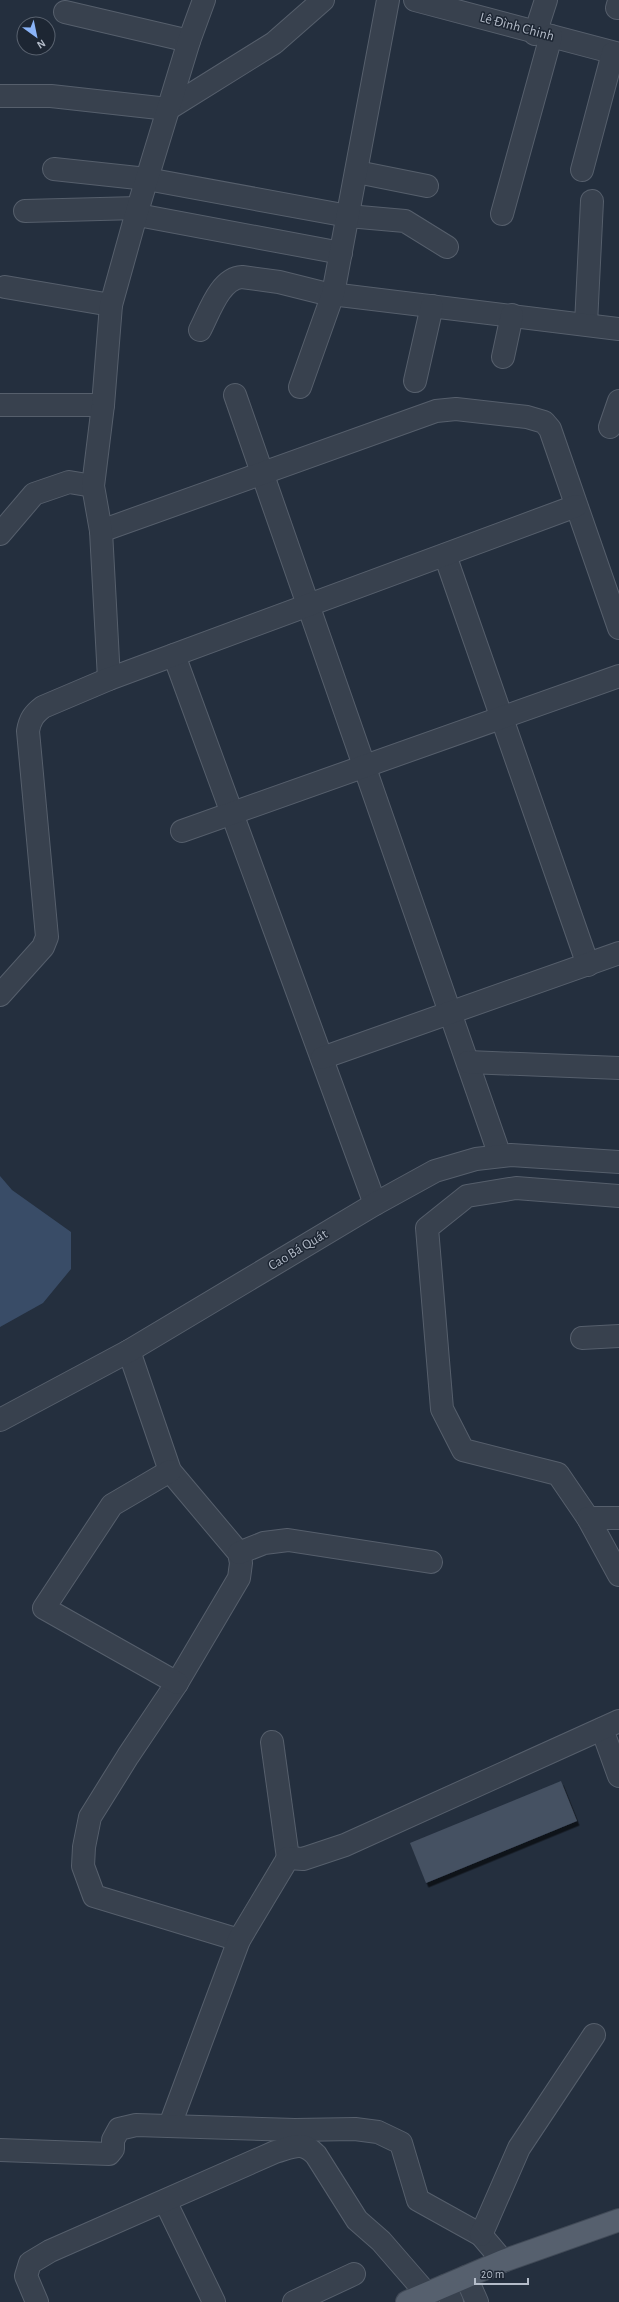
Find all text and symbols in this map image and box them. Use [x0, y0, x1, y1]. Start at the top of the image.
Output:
street label: Lê Đình Chinh [478, 10, 556, 44]
north arrow [16, 16, 56, 56]
text: N [35, 37, 47, 51]
street label: Cao Bá Quát [266, 1227, 330, 1273]
scale bar [475, 2260, 528, 2286]
text: 20 m [481, 2268, 504, 2280]

